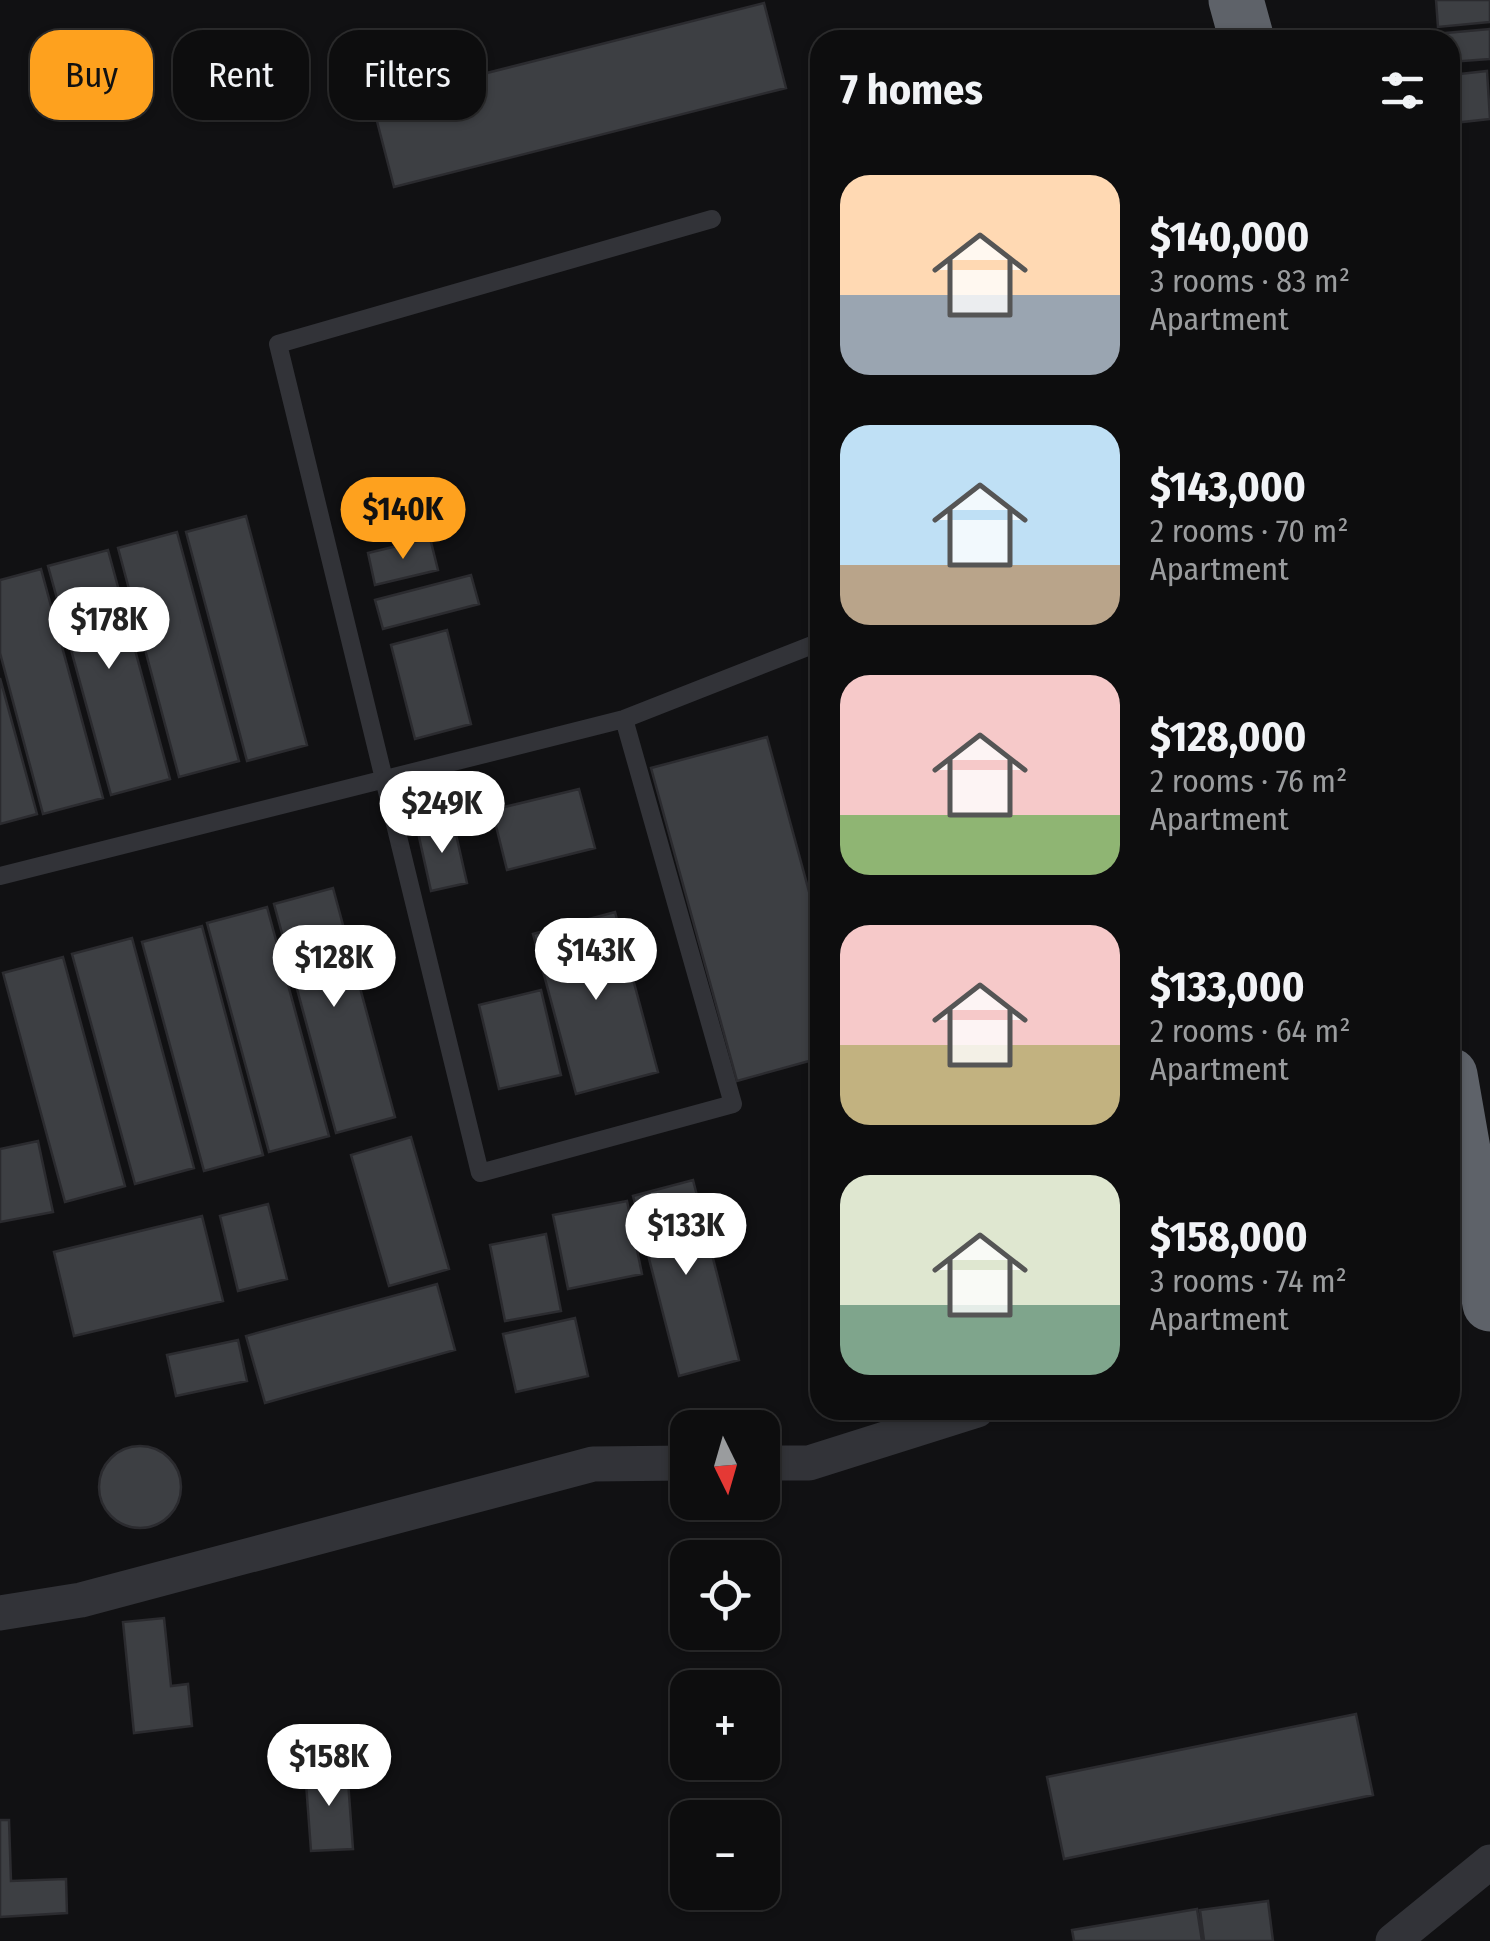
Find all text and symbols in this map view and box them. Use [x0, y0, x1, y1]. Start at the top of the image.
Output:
chip: Buy [30, 30, 153, 120]
chip: Rent [173, 30, 309, 120]
chip: Filters [329, 30, 486, 120]
icon: filters [1375, 63, 1430, 118]
text: 7 homes [840, 65, 983, 115]
text: $140,000 [1150, 212, 1309, 262]
icon: home [920, 215, 1040, 335]
text: 3 rooms · 83 m² [1150, 262, 1350, 300]
text: Apartment [1150, 300, 1289, 338]
text: $143,000 [1150, 462, 1306, 512]
icon: home [920, 465, 1040, 585]
pin: $140K [333, 477, 473, 562]
text: $140K [363, 490, 443, 528]
text: 2 rooms · 70 m² [1150, 512, 1349, 550]
text: Apartment [1150, 550, 1289, 588]
pin: $178K [39, 587, 179, 672]
text: $178K [71, 600, 147, 638]
text: $128,000 [1150, 712, 1307, 762]
icon: home [920, 715, 1040, 835]
text: 2 rooms · 76 m² [1150, 762, 1347, 800]
pin: $249K [372, 771, 512, 856]
text: $249K [402, 784, 482, 822]
text: Apartment [1150, 800, 1289, 838]
pin: $143K [526, 918, 666, 1003]
pin: $128K [264, 925, 404, 1010]
text: $143K [557, 931, 635, 969]
text: $128K [295, 938, 373, 976]
text: $133,000 [1150, 962, 1305, 1012]
icon: home [920, 965, 1040, 1085]
text: 2 rooms · 64 m² [1150, 1012, 1351, 1050]
text: Apartment [1150, 1050, 1289, 1088]
pin: $133K [616, 1193, 756, 1278]
text: $133K [647, 1206, 725, 1244]
text: $158,000 [1150, 1212, 1308, 1262]
icon: home [920, 1215, 1040, 1335]
text: 3 rooms · 74 m² [1150, 1262, 1347, 1300]
text: Apartment [1150, 1300, 1289, 1338]
north arrow [670, 1410, 780, 1520]
map controls [670, 1410, 780, 1910]
button: locate [670, 1540, 780, 1650]
button: + [670, 1670, 780, 1780]
pin: $158K [259, 1724, 399, 1809]
text: $158K [289, 1737, 369, 1775]
button: − [670, 1800, 780, 1910]

